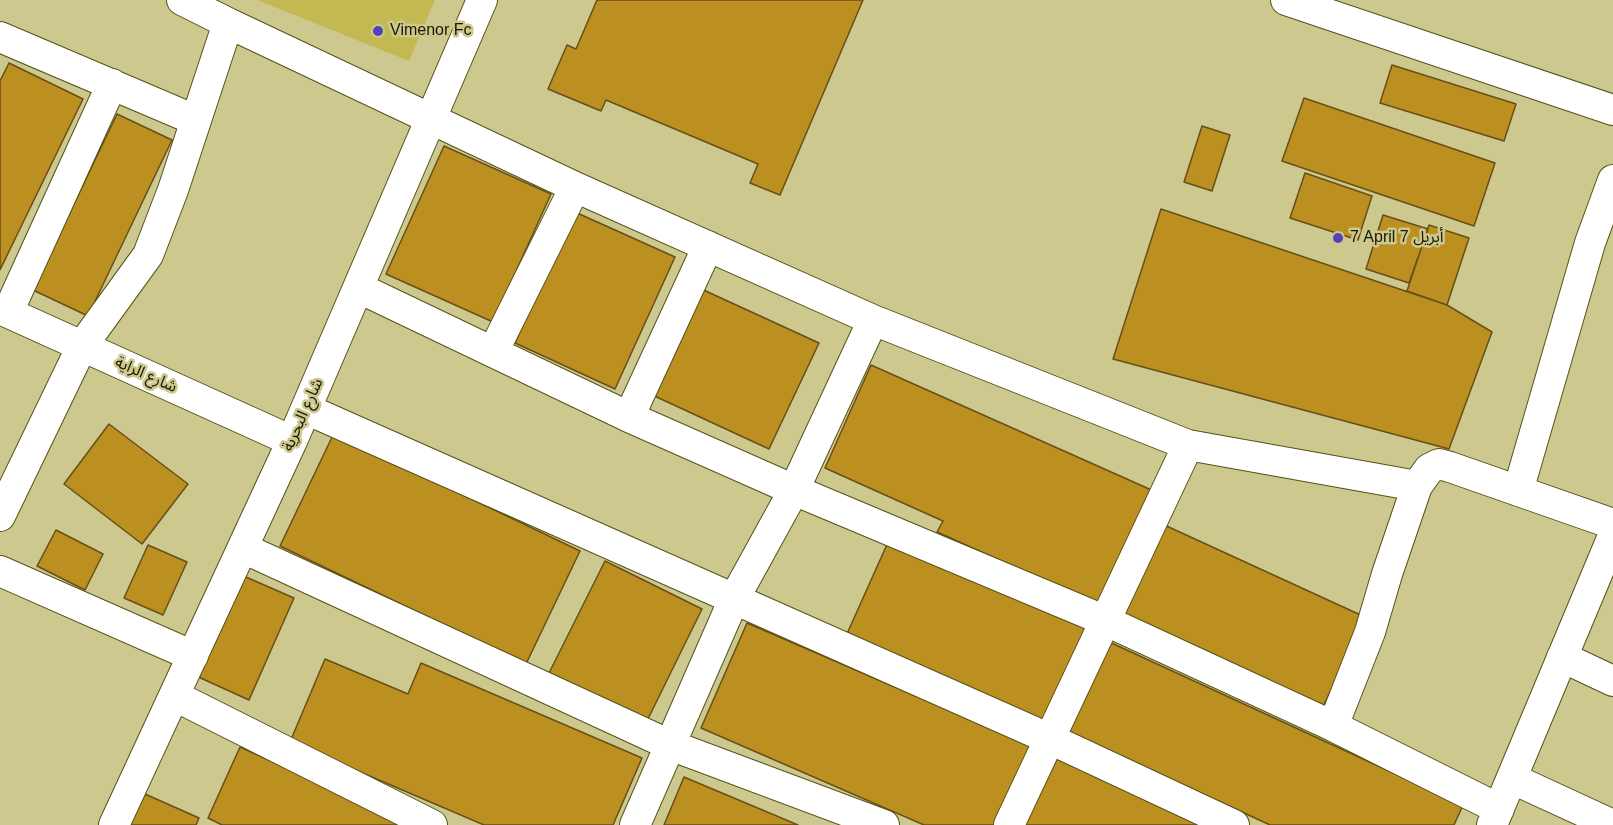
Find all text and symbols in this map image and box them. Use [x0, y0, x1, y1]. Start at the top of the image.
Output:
place label: Vimenor Fc [390, 21, 472, 41]
marker: Vimenor Fc [371, 24, 385, 38]
place label: 7 April 7 أبريل [1350, 228, 1444, 248]
marker: 7 April 7 أبريل [1331, 231, 1345, 245]
street label: شارع الراية [112, 353, 180, 397]
street label: شارع البحرية [278, 376, 328, 454]

